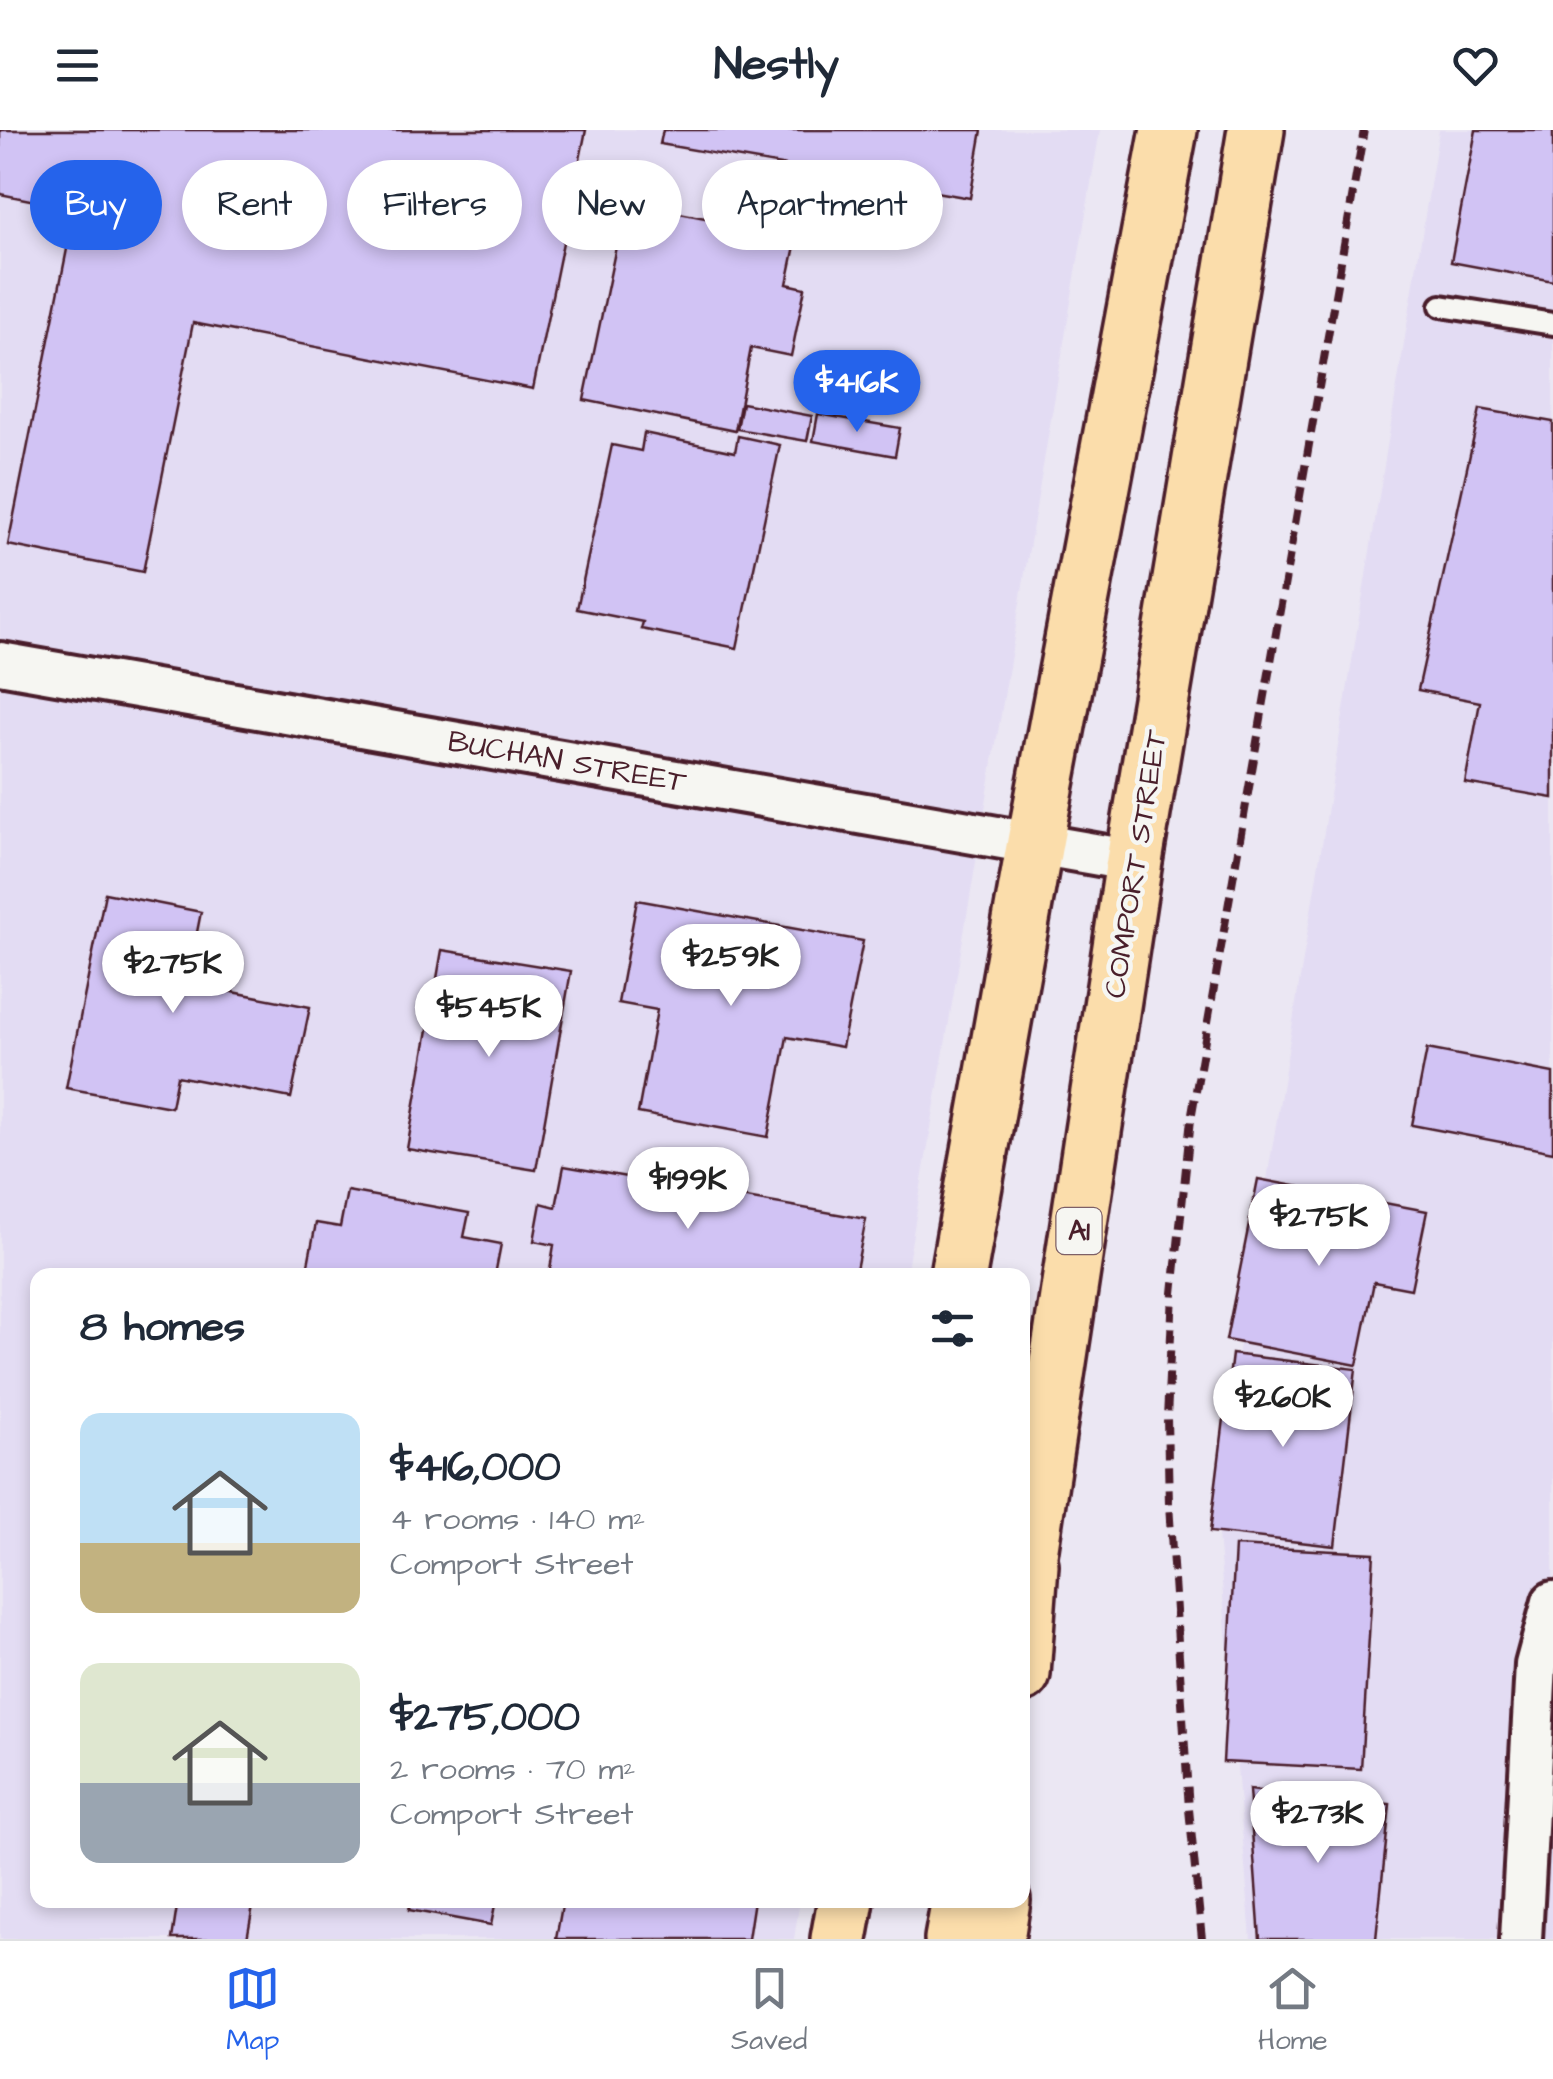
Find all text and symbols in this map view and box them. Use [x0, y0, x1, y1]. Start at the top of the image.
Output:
text: Nestly [714, 34, 839, 96]
icon: menu [50, 38, 105, 93]
icon: heart [1448, 38, 1503, 93]
chip: Buy [30, 160, 162, 250]
chip: Rent [182, 160, 327, 250]
chip: Filters [347, 160, 522, 250]
chip: New [542, 160, 682, 250]
chip: Apartment [702, 160, 943, 250]
pin: $416K [787, 350, 927, 435]
text: $416K [815, 360, 899, 405]
street label: BUCHAN STREET [445, 720, 690, 804]
street label: COMPORT STREET [1094, 727, 1178, 1001]
pin: $259K [661, 924, 801, 1009]
pin: $275K [103, 931, 243, 1016]
text: $259K [683, 934, 779, 979]
text: $275K [124, 941, 222, 986]
pin: $545K [419, 975, 559, 1060]
text: $545K [437, 985, 541, 1030]
pin: $199K [618, 1147, 758, 1232]
text: $199K [649, 1157, 727, 1202]
pin: $275K [1249, 1184, 1389, 1269]
text: $275K [1270, 1194, 1368, 1239]
road number: A1 [1056, 1208, 1102, 1254]
text: 8 homes [80, 1299, 245, 1357]
icon: filters [925, 1301, 980, 1356]
pin: $260K [1213, 1365, 1353, 1450]
text: $260K [1235, 1375, 1331, 1420]
text: $416,000 [390, 1439, 561, 1497]
icon: home [160, 1453, 280, 1573]
text: 4 rooms · 140 m² [390, 1497, 645, 1542]
text: Comport Street [390, 1542, 634, 1587]
text: $275,000 [390, 1689, 580, 1747]
icon: home [160, 1703, 280, 1823]
text: 2 rooms · 70 m² [390, 1747, 635, 1792]
pin: $273K [1248, 1781, 1388, 1866]
text: $273K [1272, 1791, 1364, 1836]
text: Comport Street [390, 1792, 634, 1837]
tab: Map [225, 1961, 280, 2060]
tab: Saved [731, 1961, 807, 2060]
tab: Home [1258, 1961, 1328, 2060]

